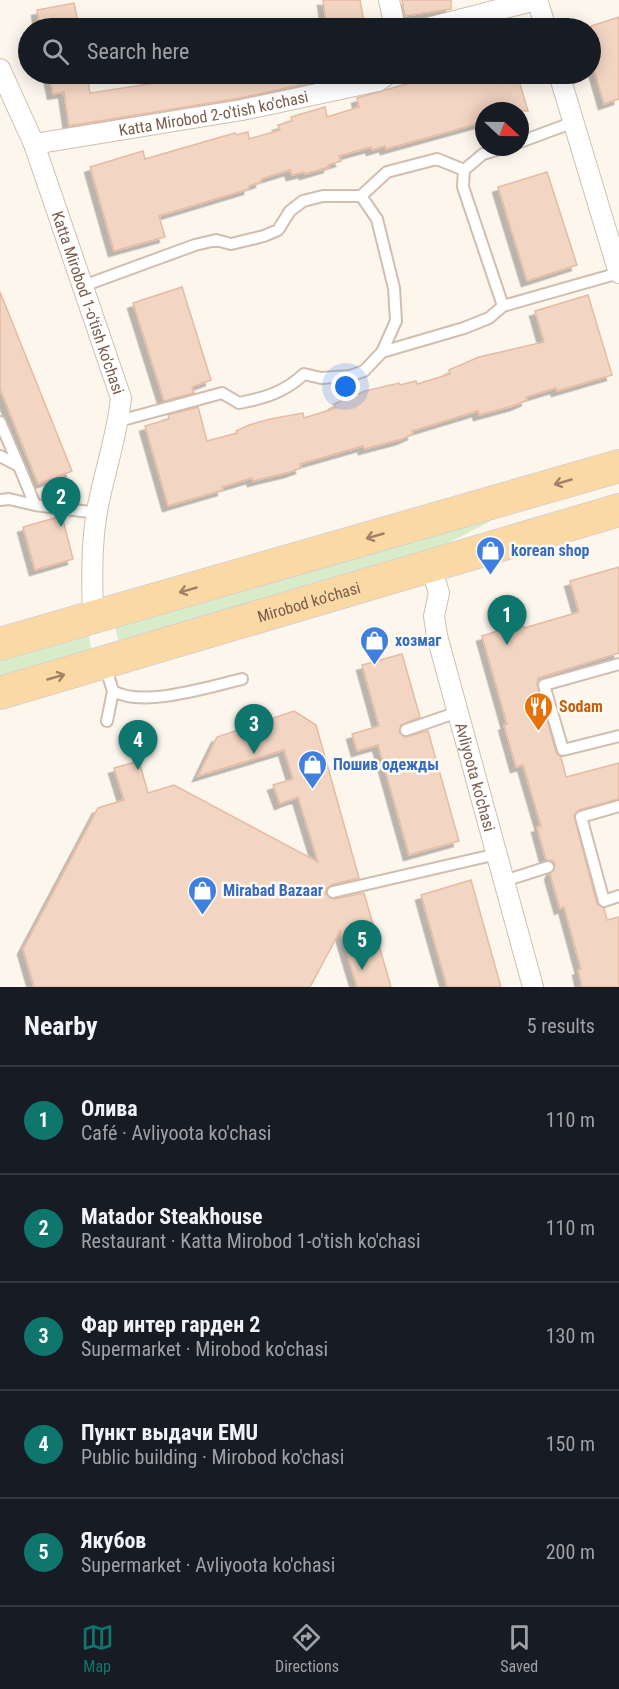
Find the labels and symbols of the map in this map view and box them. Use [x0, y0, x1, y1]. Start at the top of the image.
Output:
street label: Katta Mirobod 2-o'tish ko'chasi [117, 87, 310, 140]
north arrow [475, 102, 529, 156]
street label: Katta Mirobod 1-o'tish ko'chasi [48, 209, 128, 397]
your location [331, 372, 360, 401]
one-way arrow [554, 477, 573, 488]
pin: 2 [42, 478, 80, 527]
one-way arrow [366, 531, 385, 542]
shop icon: korean shop [474, 534, 506, 576]
place label: korean shop [511, 541, 590, 560]
street label: Mirobod ko'chasi [255, 578, 362, 626]
one-way arrow [179, 585, 198, 596]
pin: 1 [488, 596, 526, 645]
shop icon: хозмаг [358, 624, 390, 666]
place label: хозмаг [395, 631, 441, 650]
one-way arrow [46, 671, 65, 682]
restaurant icon: Sodam [522, 690, 554, 732]
place label: Sodam [559, 697, 603, 716]
pin: 3 [234, 704, 274, 754]
pin: 4 [118, 720, 158, 770]
street label: Avliyoota ko'chasi [452, 720, 499, 833]
shop icon: Пошив одежды [296, 748, 328, 790]
place label: Пошив одежды [333, 755, 439, 774]
shop icon: Mirabad Bazaar [186, 874, 218, 916]
place label: Mirabad Bazaar [223, 881, 323, 900]
pin: 5 [342, 920, 382, 970]

